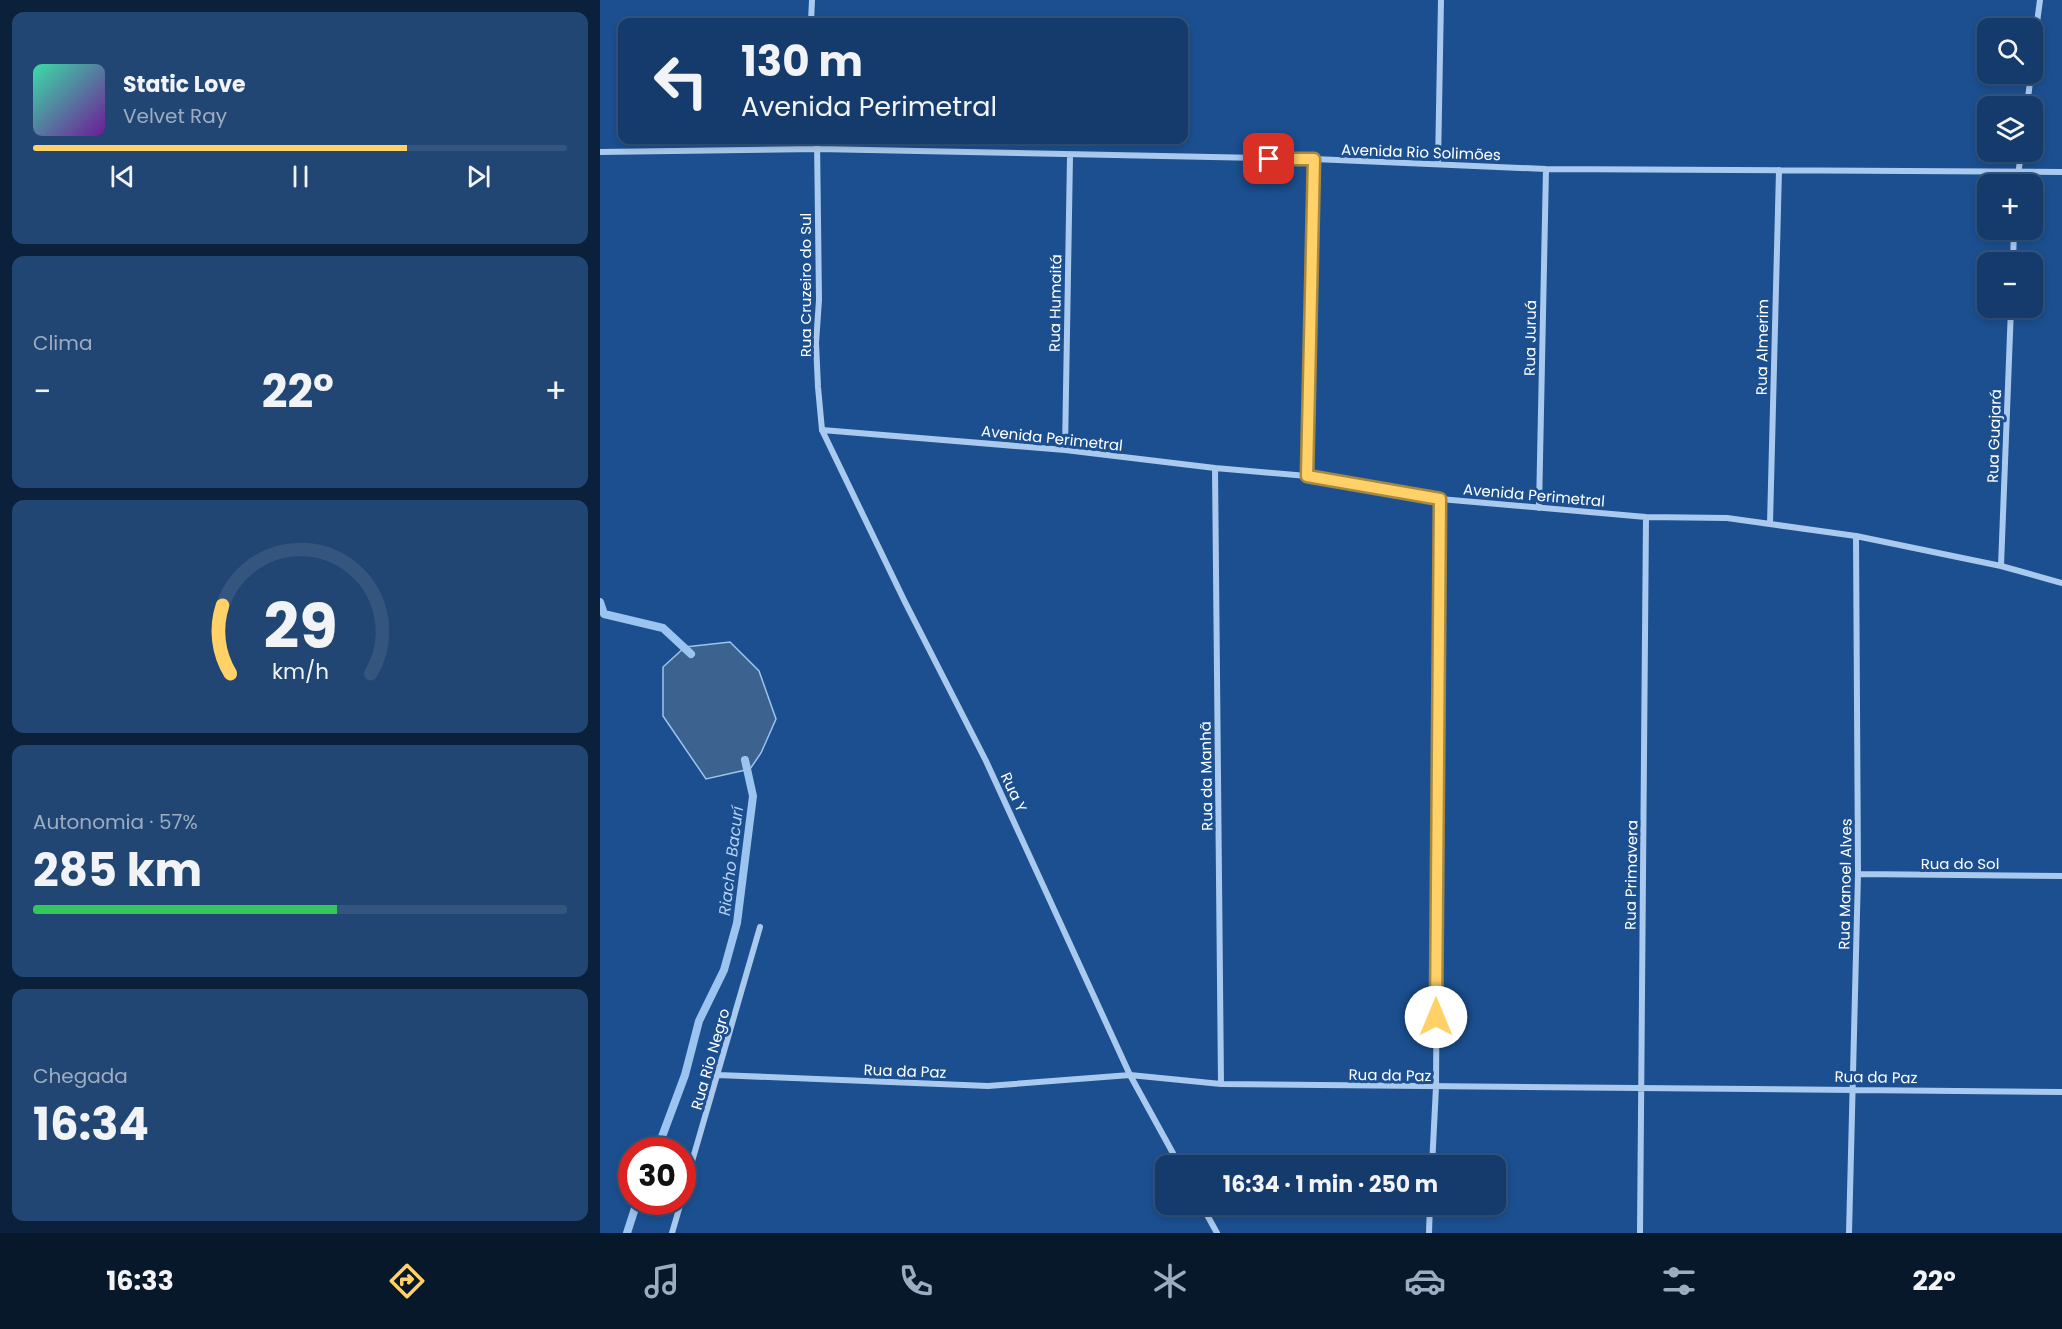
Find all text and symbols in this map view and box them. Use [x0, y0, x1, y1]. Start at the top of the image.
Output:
map controls [1977, 18, 2043, 318]
button: search [1977, 18, 2043, 84]
text: 130 m [741, 32, 863, 91]
icon: left [642, 42, 720, 120]
text: Static Love [123, 69, 246, 100]
text: Avenida Perimetral [741, 88, 997, 125]
button: layers [1977, 96, 2043, 162]
text: Velvet Ray [123, 102, 227, 130]
pin [1243, 133, 1294, 184]
street label: Avenida Rio Solimões [1341, 139, 1501, 165]
icon: arrive [1252, 142, 1285, 175]
icon: previous [106, 160, 139, 193]
icon: pause [284, 160, 317, 193]
icon: next [462, 160, 495, 193]
button: + [1977, 174, 2043, 240]
street label: Rua Cruzeiro do Sul [795, 213, 816, 357]
button: − [1977, 252, 2043, 318]
street label: Rua Humaitá [1044, 254, 1066, 352]
street label: Rua Almerim [1751, 299, 1773, 395]
street label: Rua Juruá [1519, 300, 1541, 376]
text: Clima [33, 329, 92, 357]
text: 22° [262, 360, 334, 423]
text: − [33, 368, 51, 415]
text: + [544, 368, 567, 415]
street label: Rua Guajará [1982, 389, 2006, 483]
street label: Avenida Perimetral [980, 420, 1124, 456]
street label: Avenida Perimetral [1462, 478, 1606, 512]
text: 29 [263, 582, 337, 670]
text: km/h [271, 656, 329, 687]
street label: Rua da Manhã [1195, 721, 1217, 831]
street label: Rua Y [996, 769, 1032, 816]
water label: Riacho Bacurí [713, 804, 749, 917]
text: Autonomia · 57% [33, 808, 198, 836]
street label: Rua Manoel Alves [1833, 818, 1857, 950]
street label: Rua Primavera [1620, 820, 1642, 930]
text: 285 km [33, 839, 202, 902]
street label: Rua do Sol [1921, 853, 1999, 874]
position arrow [1404, 985, 1468, 1049]
street label: Rua Rio Negro [686, 1006, 734, 1112]
street label: Rua da Paz [863, 1059, 947, 1083]
text: Chegada [33, 1062, 128, 1090]
street label: Rua da Paz [1348, 1064, 1432, 1086]
street label: Rua da Paz [1834, 1066, 1918, 1088]
text: 16:34 [33, 1093, 149, 1156]
speed limit sign: 30 [618, 1137, 696, 1215]
text: 16:34 · 1 min · 250 m [1223, 1169, 1438, 1200]
icon: directions [386, 1260, 428, 1302]
icon: music [641, 1260, 683, 1302]
icon: phone [895, 1260, 937, 1302]
icon: climate [1149, 1260, 1191, 1302]
icon: car [1404, 1260, 1446, 1302]
icon: filters [1658, 1260, 1700, 1302]
text: 16:33 [106, 1262, 174, 1299]
text: 22° [1912, 1262, 1956, 1299]

